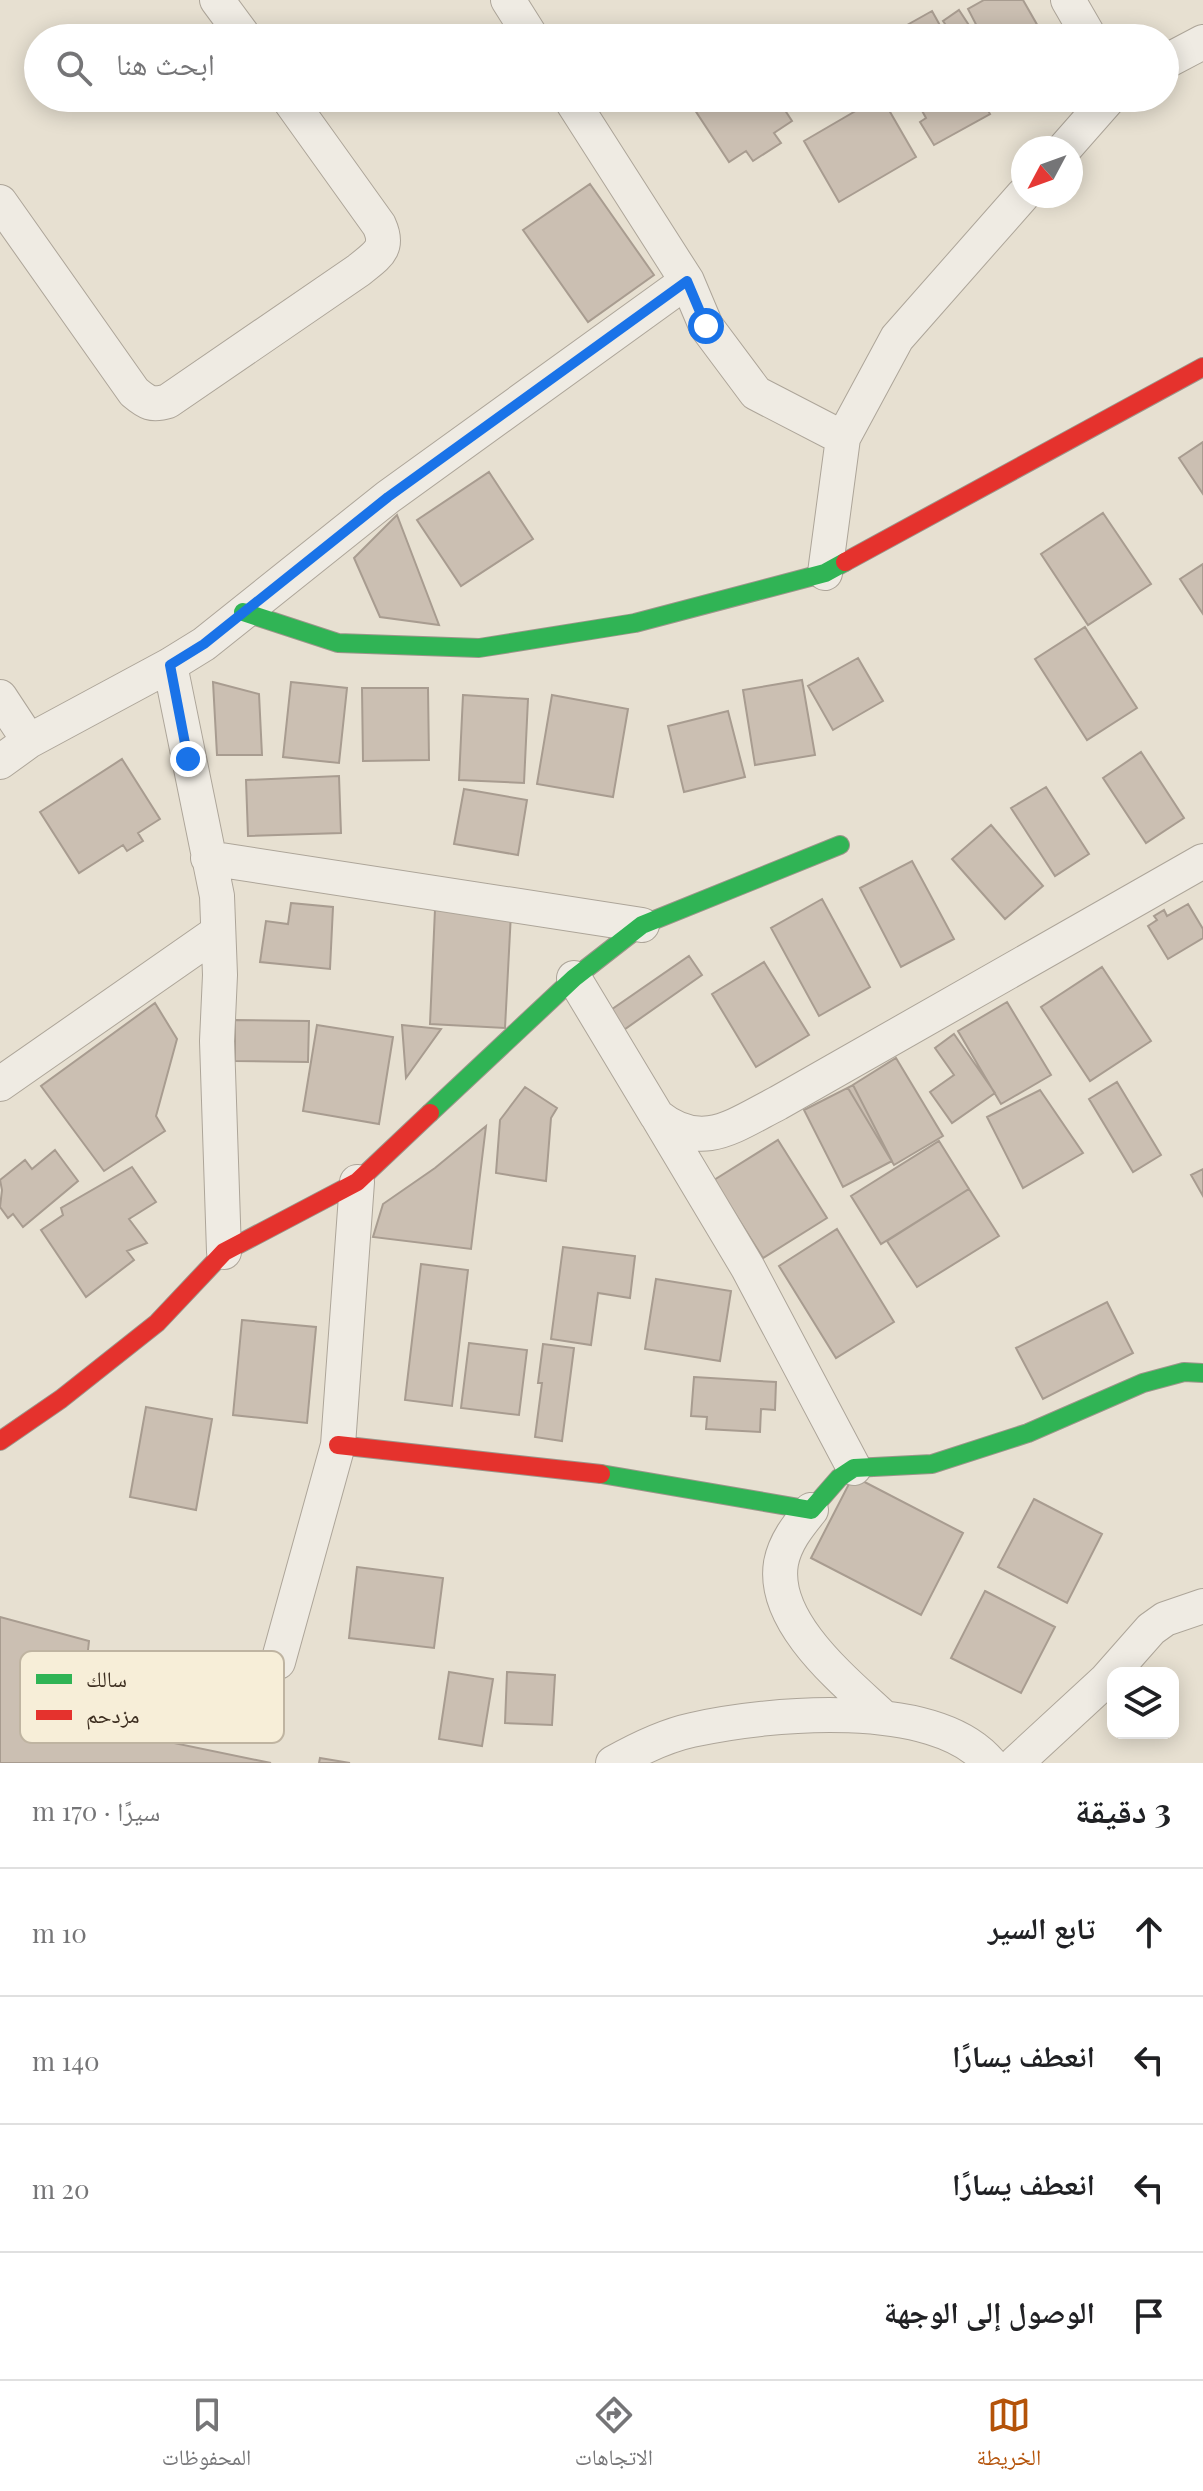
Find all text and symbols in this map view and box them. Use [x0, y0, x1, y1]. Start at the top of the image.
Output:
search box [24, 24, 1179, 112]
text: ابحث هنا [116, 43, 215, 83]
icon: search [52, 46, 96, 90]
north arrow [1011, 136, 1083, 208]
route start [688, 308, 724, 344]
route end [170, 741, 206, 777]
legend [20, 1651, 284, 1743]
text: سالك [86, 1663, 127, 1693]
map controls [1107, 1667, 1179, 1739]
button: layers [1107, 1667, 1179, 1739]
text: مزدحم [86, 1699, 140, 1730]
text: 3 دقيقة [1075, 1786, 1171, 1832]
text: سيرًا · 170 m [32, 1793, 160, 1828]
text: تابع السير [988, 1907, 1095, 1947]
icon: ahead [1127, 1910, 1171, 1954]
text: 10 m [32, 1915, 87, 1950]
text: انعطف يسارًا [952, 2035, 1095, 2075]
icon: left [1127, 2038, 1171, 2082]
text: 140 m [32, 2043, 100, 2078]
text: انعطف يسارًا [952, 2163, 1095, 2203]
icon: left [1127, 2166, 1171, 2210]
text: 20 m [32, 2171, 90, 2206]
text: الوصول إلى الوجهة [884, 2291, 1095, 2331]
icon: arrive [1127, 2294, 1171, 2338]
tab: المحفوظات [162, 2393, 251, 2479]
tab: الاتجاهات [575, 2393, 653, 2479]
tab: الخريطة [976, 2393, 1041, 2479]

